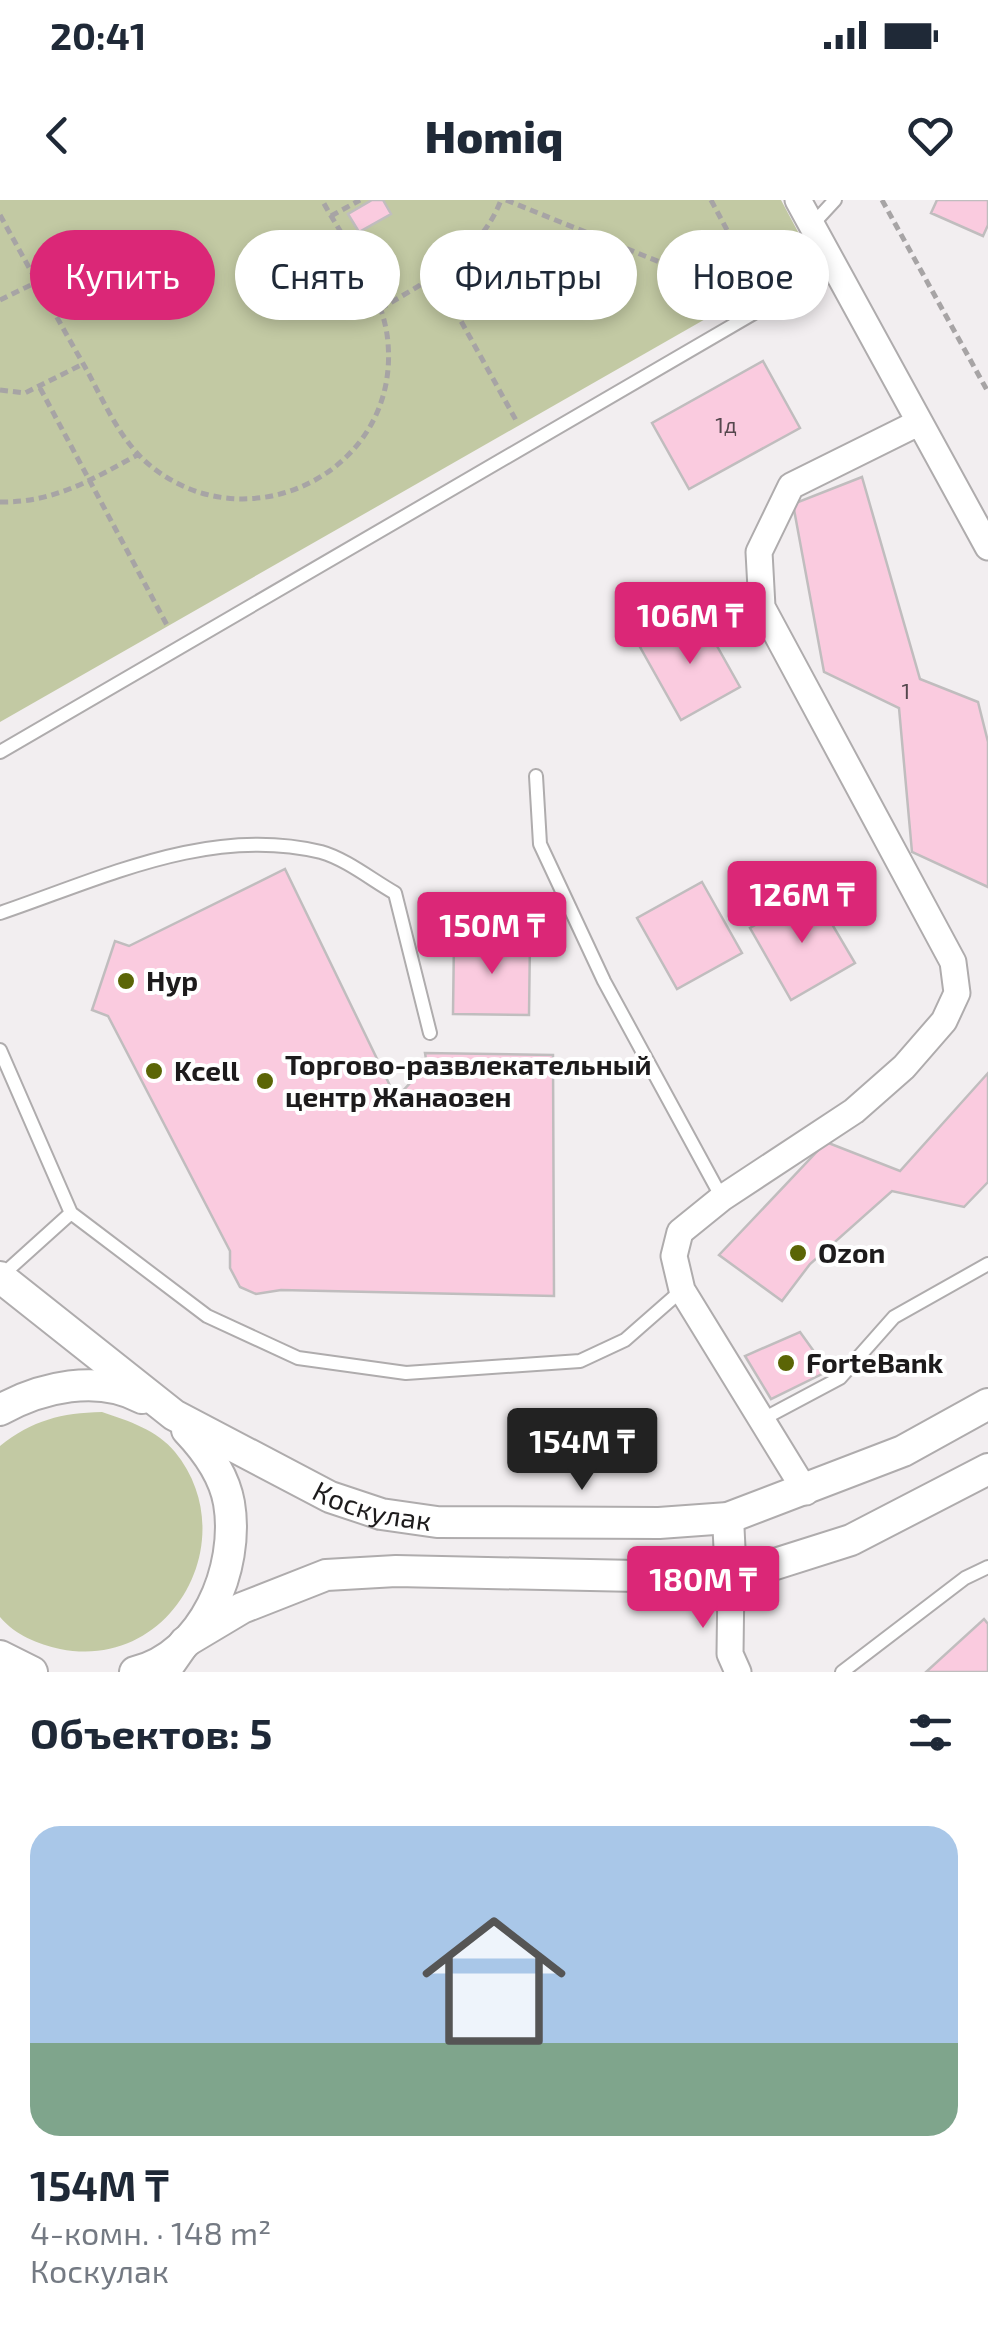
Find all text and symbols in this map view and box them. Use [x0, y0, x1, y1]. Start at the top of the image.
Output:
text: 20:41 [50, 12, 146, 58]
icon: back [30, 108, 85, 163]
text: Homiq [425, 108, 563, 162]
icon: heart [903, 108, 958, 163]
chip: Купить [30, 230, 215, 320]
chip: Снять [235, 230, 400, 320]
chip: Фильтры [420, 230, 637, 320]
chip: Новое [657, 230, 829, 320]
house number: 1д [715, 411, 737, 437]
pin: 106M ₸ [609, 582, 771, 667]
text: 106M ₸ [637, 595, 743, 633]
house number: 1 [902, 677, 910, 703]
pin: 126M ₸ [721, 861, 883, 946]
text: 126M ₸ [750, 874, 854, 912]
pin: 150M ₸ [411, 892, 573, 977]
text: 150M ₸ [439, 905, 545, 943]
place label: Нур [146, 963, 198, 997]
marker: Нур [115, 970, 137, 992]
place label: Торгово-развлекательный центр Жанаозен [285, 1047, 652, 1113]
place label: Kcell [174, 1053, 240, 1087]
marker: Kcell [143, 1060, 165, 1082]
marker: Торгово-развлекательный центр Жанаозен [254, 1070, 276, 1092]
place label: Ozon [818, 1235, 885, 1269]
marker: Ozon [787, 1242, 809, 1264]
place label: ForteBank [806, 1345, 944, 1379]
marker: ForteBank [775, 1352, 797, 1374]
pin: 154M ₸ [501, 1408, 663, 1493]
text: 154M ₸ [529, 1421, 635, 1459]
street label: Коскулак [307, 1473, 434, 1537]
pin: 180M ₸ [622, 1546, 784, 1631]
text: 180M ₸ [649, 1559, 757, 1597]
icon: filters [903, 1705, 958, 1760]
text: Объектов: 5 [30, 1707, 272, 1757]
icon: home [404, 1891, 584, 2071]
text: 154M ₸ [30, 2159, 169, 2209]
text: 4-комн. · 148 m² [30, 2213, 271, 2251]
text: Коскулак [30, 2251, 169, 2289]

